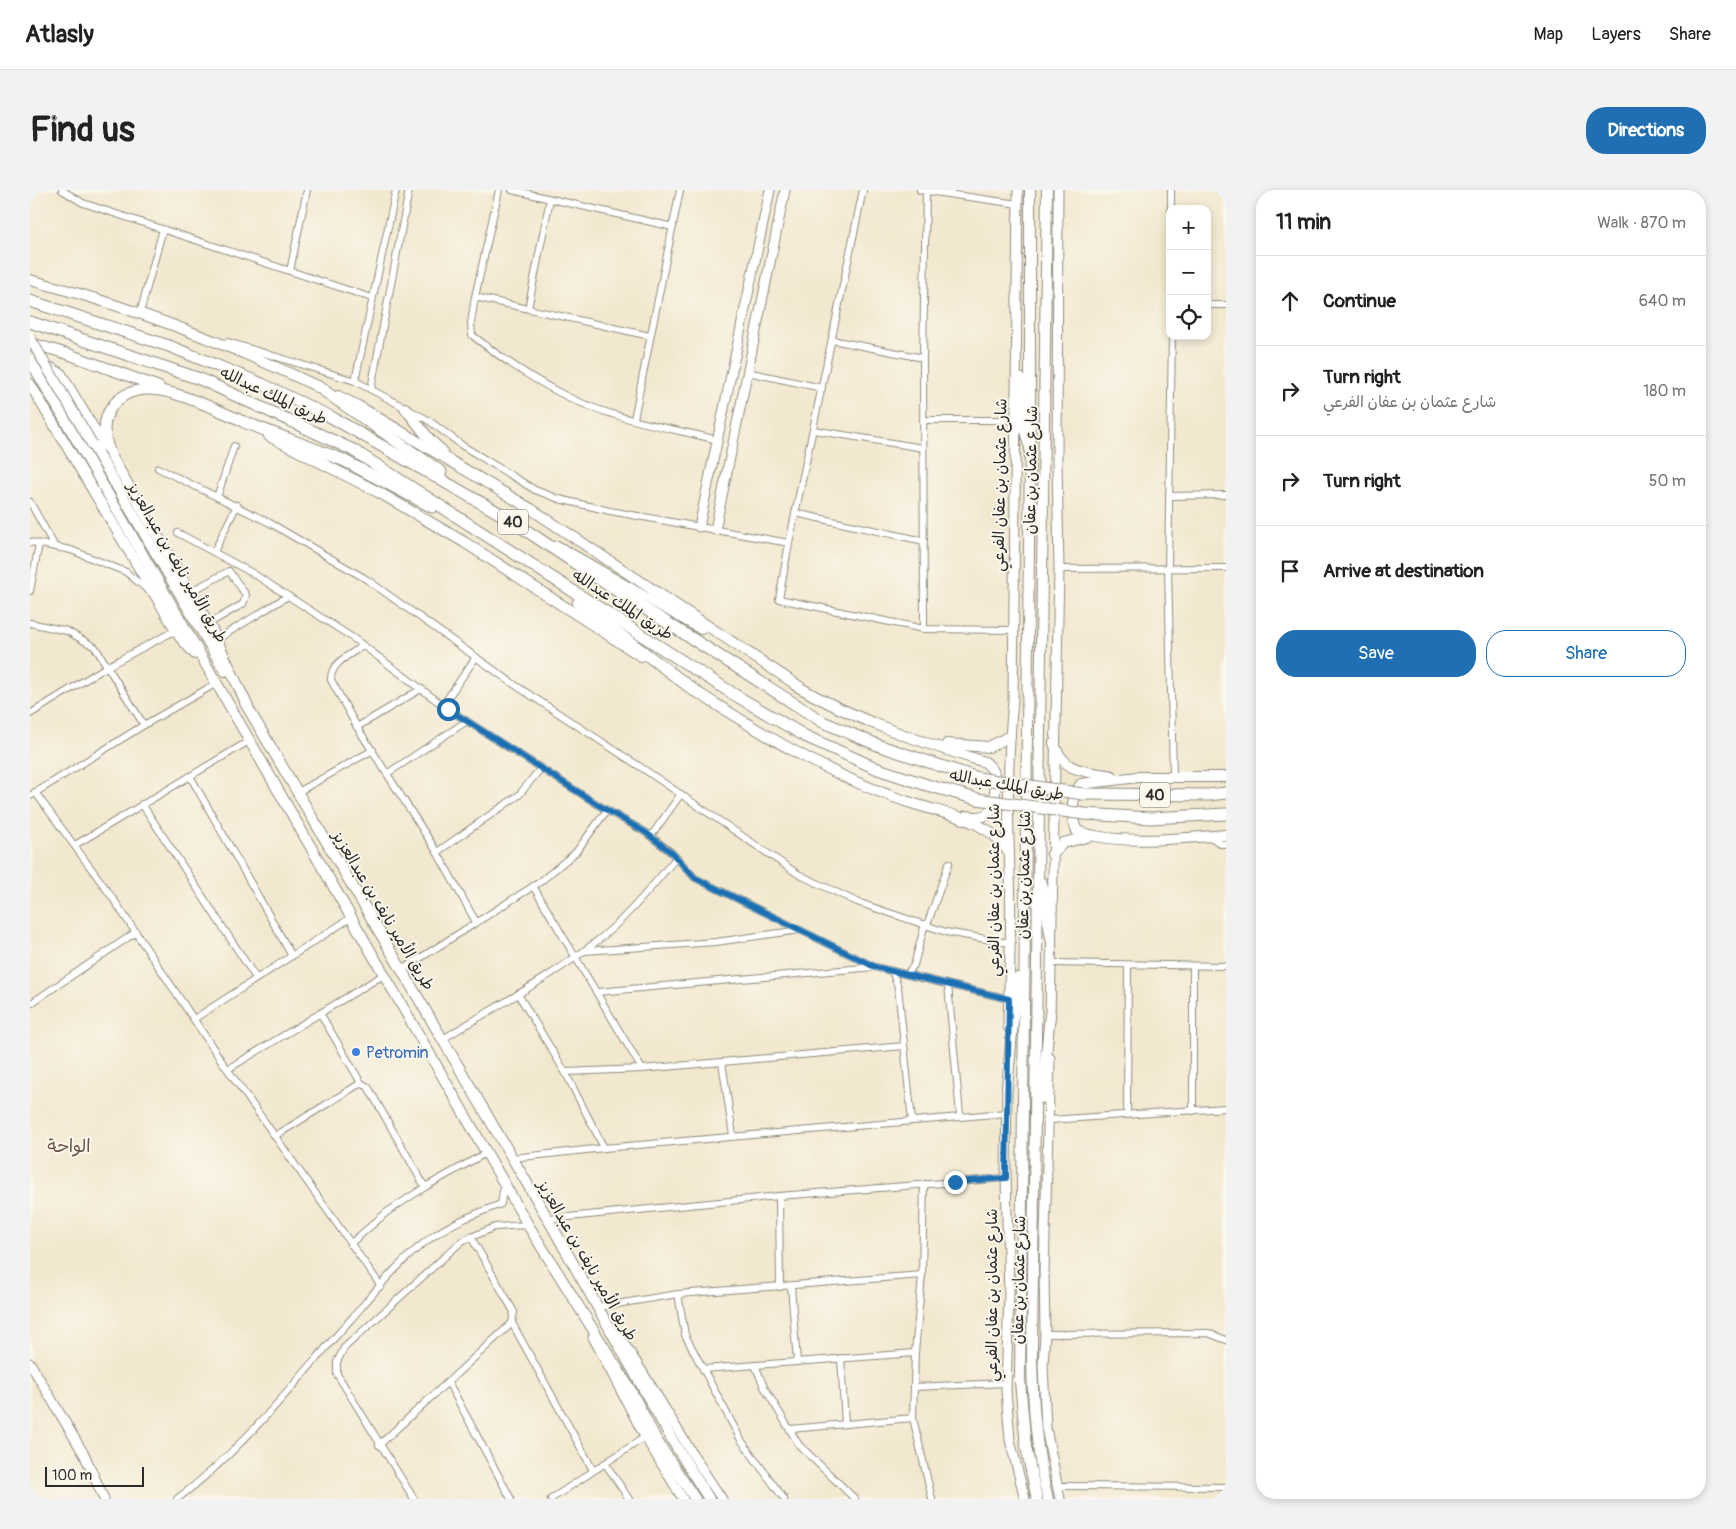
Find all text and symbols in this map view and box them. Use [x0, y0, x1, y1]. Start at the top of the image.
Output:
text: Atlasly [25, 20, 94, 49]
text: Map [1534, 23, 1563, 46]
text: Layers [1591, 23, 1641, 46]
text: Share [1669, 23, 1711, 46]
button: Directions [1586, 107, 1706, 154]
text: Find us [30, 108, 135, 152]
map controls [1166, 205, 1211, 340]
button: + [1166, 205, 1211, 250]
text: 11 min [1276, 209, 1331, 236]
text: Walk · 870 m [1597, 213, 1686, 233]
button: − [1166, 250, 1211, 295]
icon: ahead [1276, 287, 1304, 315]
text: Continue [1323, 289, 1396, 313]
text: 640 m [1639, 291, 1686, 311]
button: locate [1166, 295, 1211, 340]
street label: طريق الملك عبدالله [217, 362, 330, 430]
text: Turn right [1323, 365, 1401, 389]
icon: right [1276, 377, 1304, 405]
text: 180 m [1643, 381, 1686, 401]
text: شارع عثمان بن عفان الفرعي [1323, 392, 1496, 412]
street label: شارع عثمان بن عفان الفرعي [988, 398, 1016, 572]
street label: شارع عثمان بن عفان [1020, 405, 1043, 535]
icon: right [1276, 467, 1304, 495]
text: Turn right [1323, 469, 1401, 493]
text: 50 m [1649, 471, 1686, 491]
street label: طريق الأمير نايف بن عبدالعزيز [122, 476, 232, 647]
road number: 40 [498, 510, 528, 534]
icon: arrive [1276, 557, 1304, 585]
text: Arrive at destination [1323, 559, 1484, 583]
street label: طريق الملك عبدالله [568, 565, 677, 645]
button: Save [1276, 630, 1476, 677]
button: Share [1486, 630, 1686, 677]
route start [437, 698, 460, 721]
street label: طريق الملك عبدالله [948, 765, 1066, 805]
road number: 40 [1140, 782, 1170, 808]
street label: شارع عثمان بن عفان الفرعي [984, 803, 1008, 977]
street label: شارع عثمان بن عفان [1013, 810, 1036, 940]
street label: طريق الأمير نايف بن عبدالعزيز [326, 825, 440, 994]
place label: Petromin [366, 1043, 429, 1063]
marker: Petromin [350, 1046, 362, 1058]
district label: الواحة [47, 1135, 91, 1158]
route end [944, 1171, 967, 1194]
street label: طريق الأمير نايف بن عبدالعزيز [532, 1174, 642, 1345]
street label: شارع عثمان بن عفان الفرعي [982, 1208, 1006, 1382]
street label: شارع عثمان بن عفان [1008, 1215, 1031, 1345]
scale bar [45, 1464, 144, 1487]
text: 100 m [52, 1467, 92, 1484]

